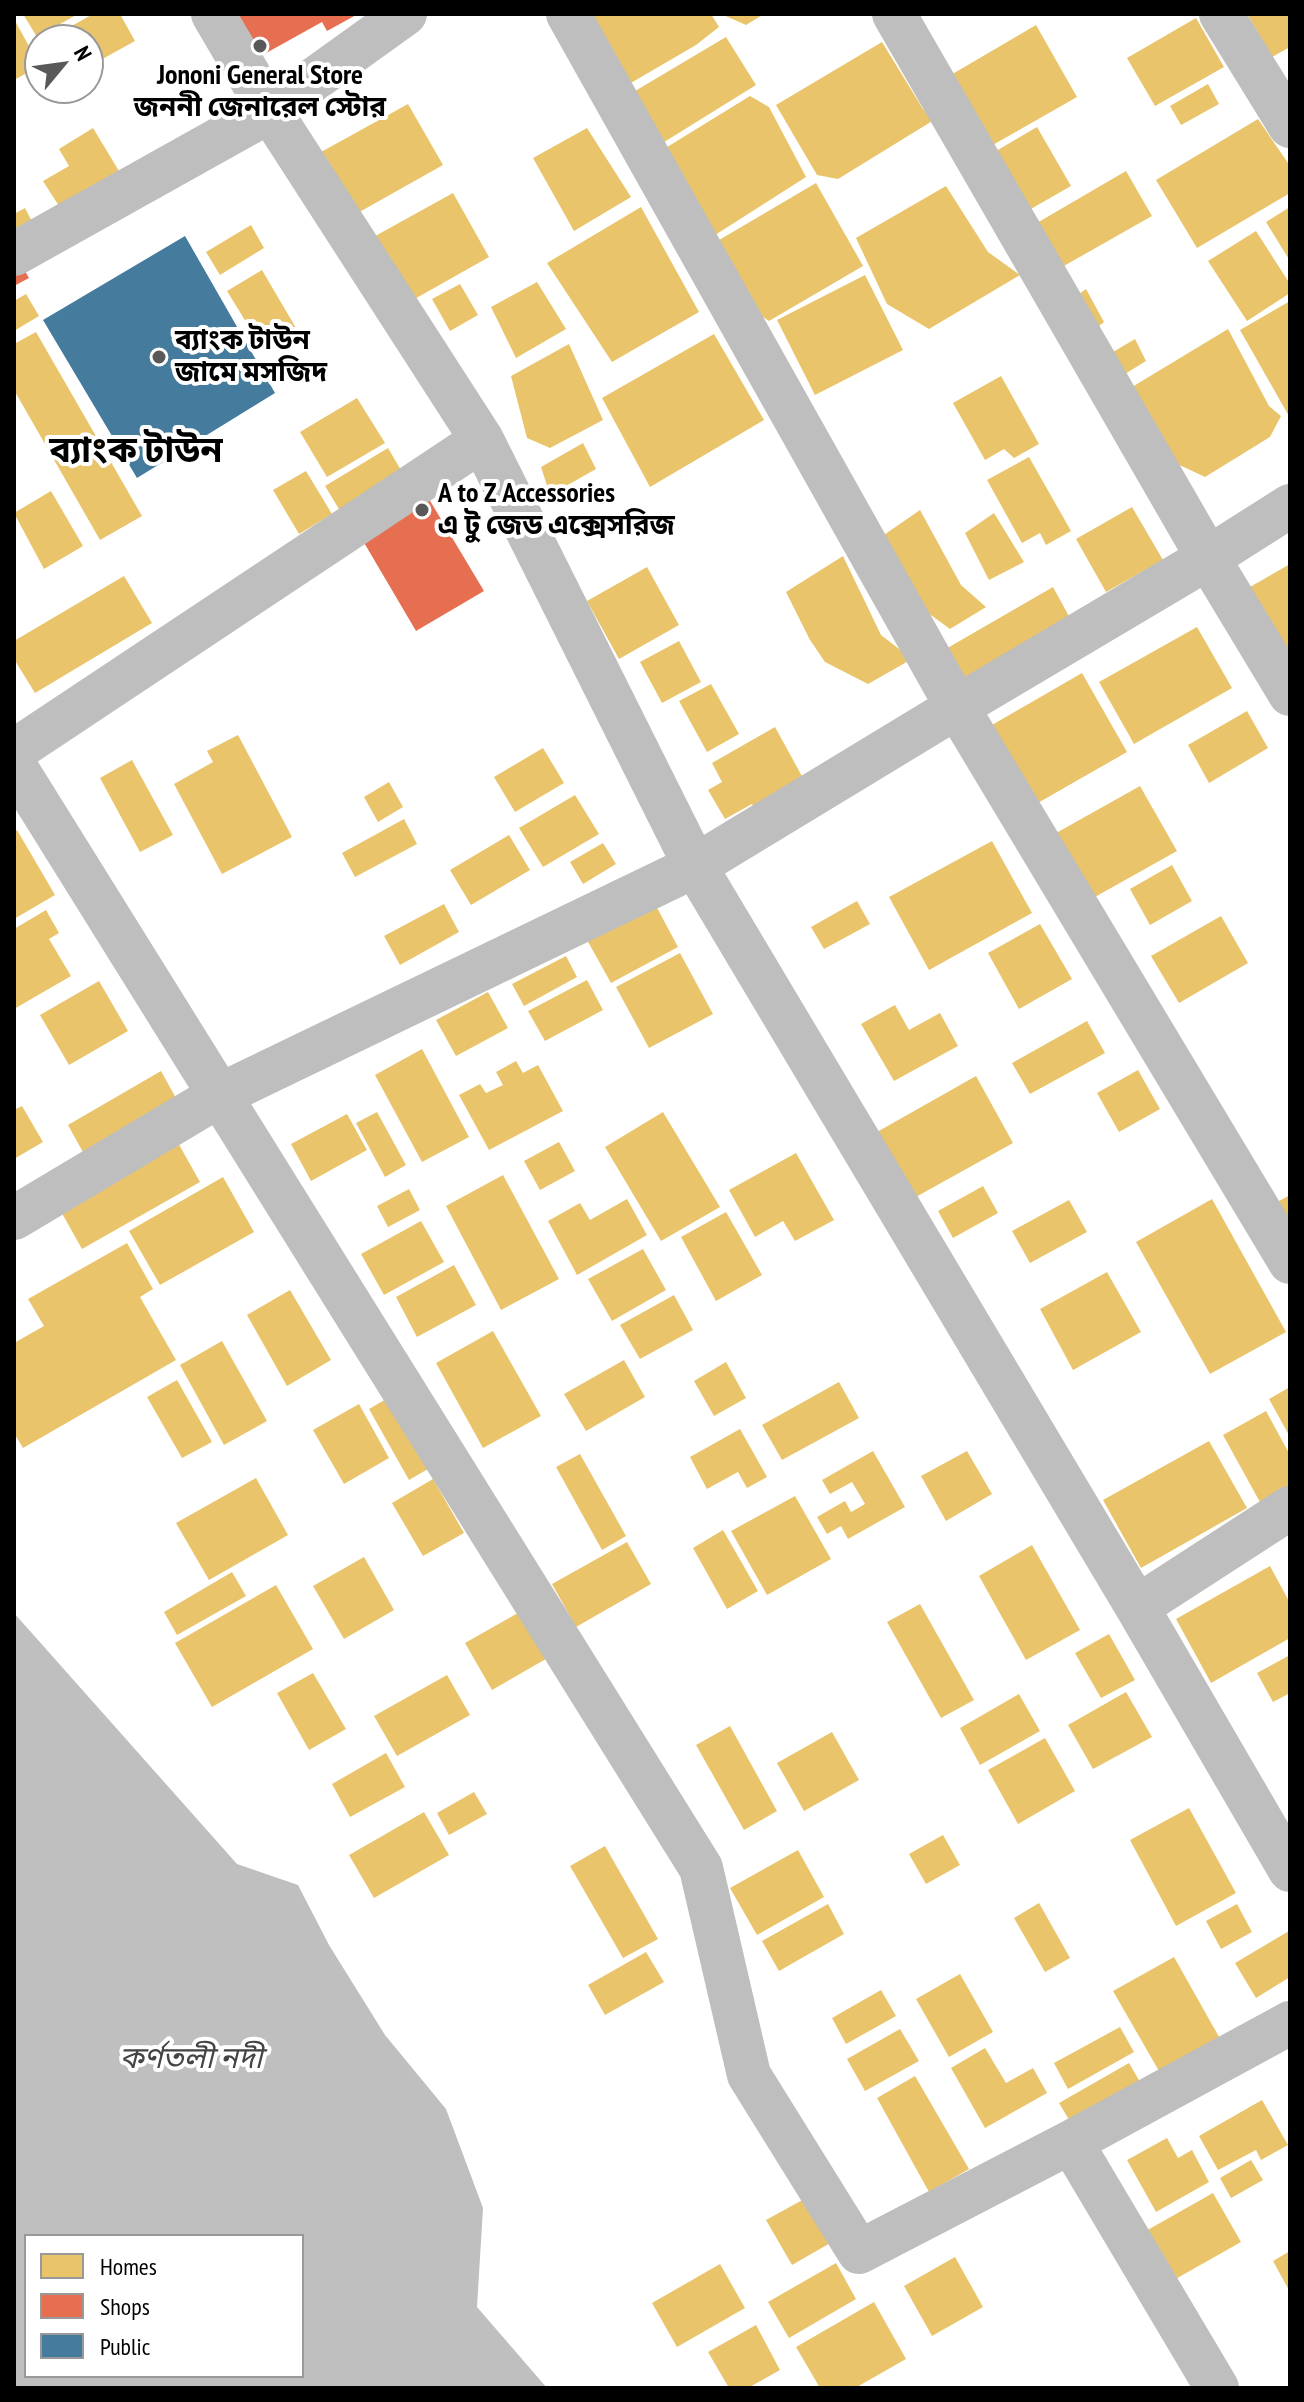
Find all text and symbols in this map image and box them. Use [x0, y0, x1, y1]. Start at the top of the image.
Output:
north arrow [24, 24, 104, 104]
marker: Jononi General Store জননী জেনারেল স্টোর [251, 37, 269, 55]
text: N [68, 41, 98, 65]
place label: Jononi General Store জননী জেনারেল স্টোর [134, 59, 386, 125]
place label: ব্যাংক টাউন জামে মসজিদ [175, 324, 327, 390]
marker: ব্যাংক টাউন জামে মসজিদ [150, 348, 168, 366]
district label: ব্যাংক টাউন [49, 430, 223, 474]
place label: A to Z Accessories এ টু জেড এক্সেসরিজ [438, 477, 675, 543]
marker: A to Z Accessories এ টু জেড এক্সেসরিজ [413, 501, 431, 519]
water label: কর্ণতলী নদী [120, 2041, 262, 2077]
legend [24, 2234, 304, 2378]
text: Homes [100, 2251, 157, 2282]
text: Shops [100, 2291, 150, 2322]
text: Public [100, 2331, 150, 2362]

